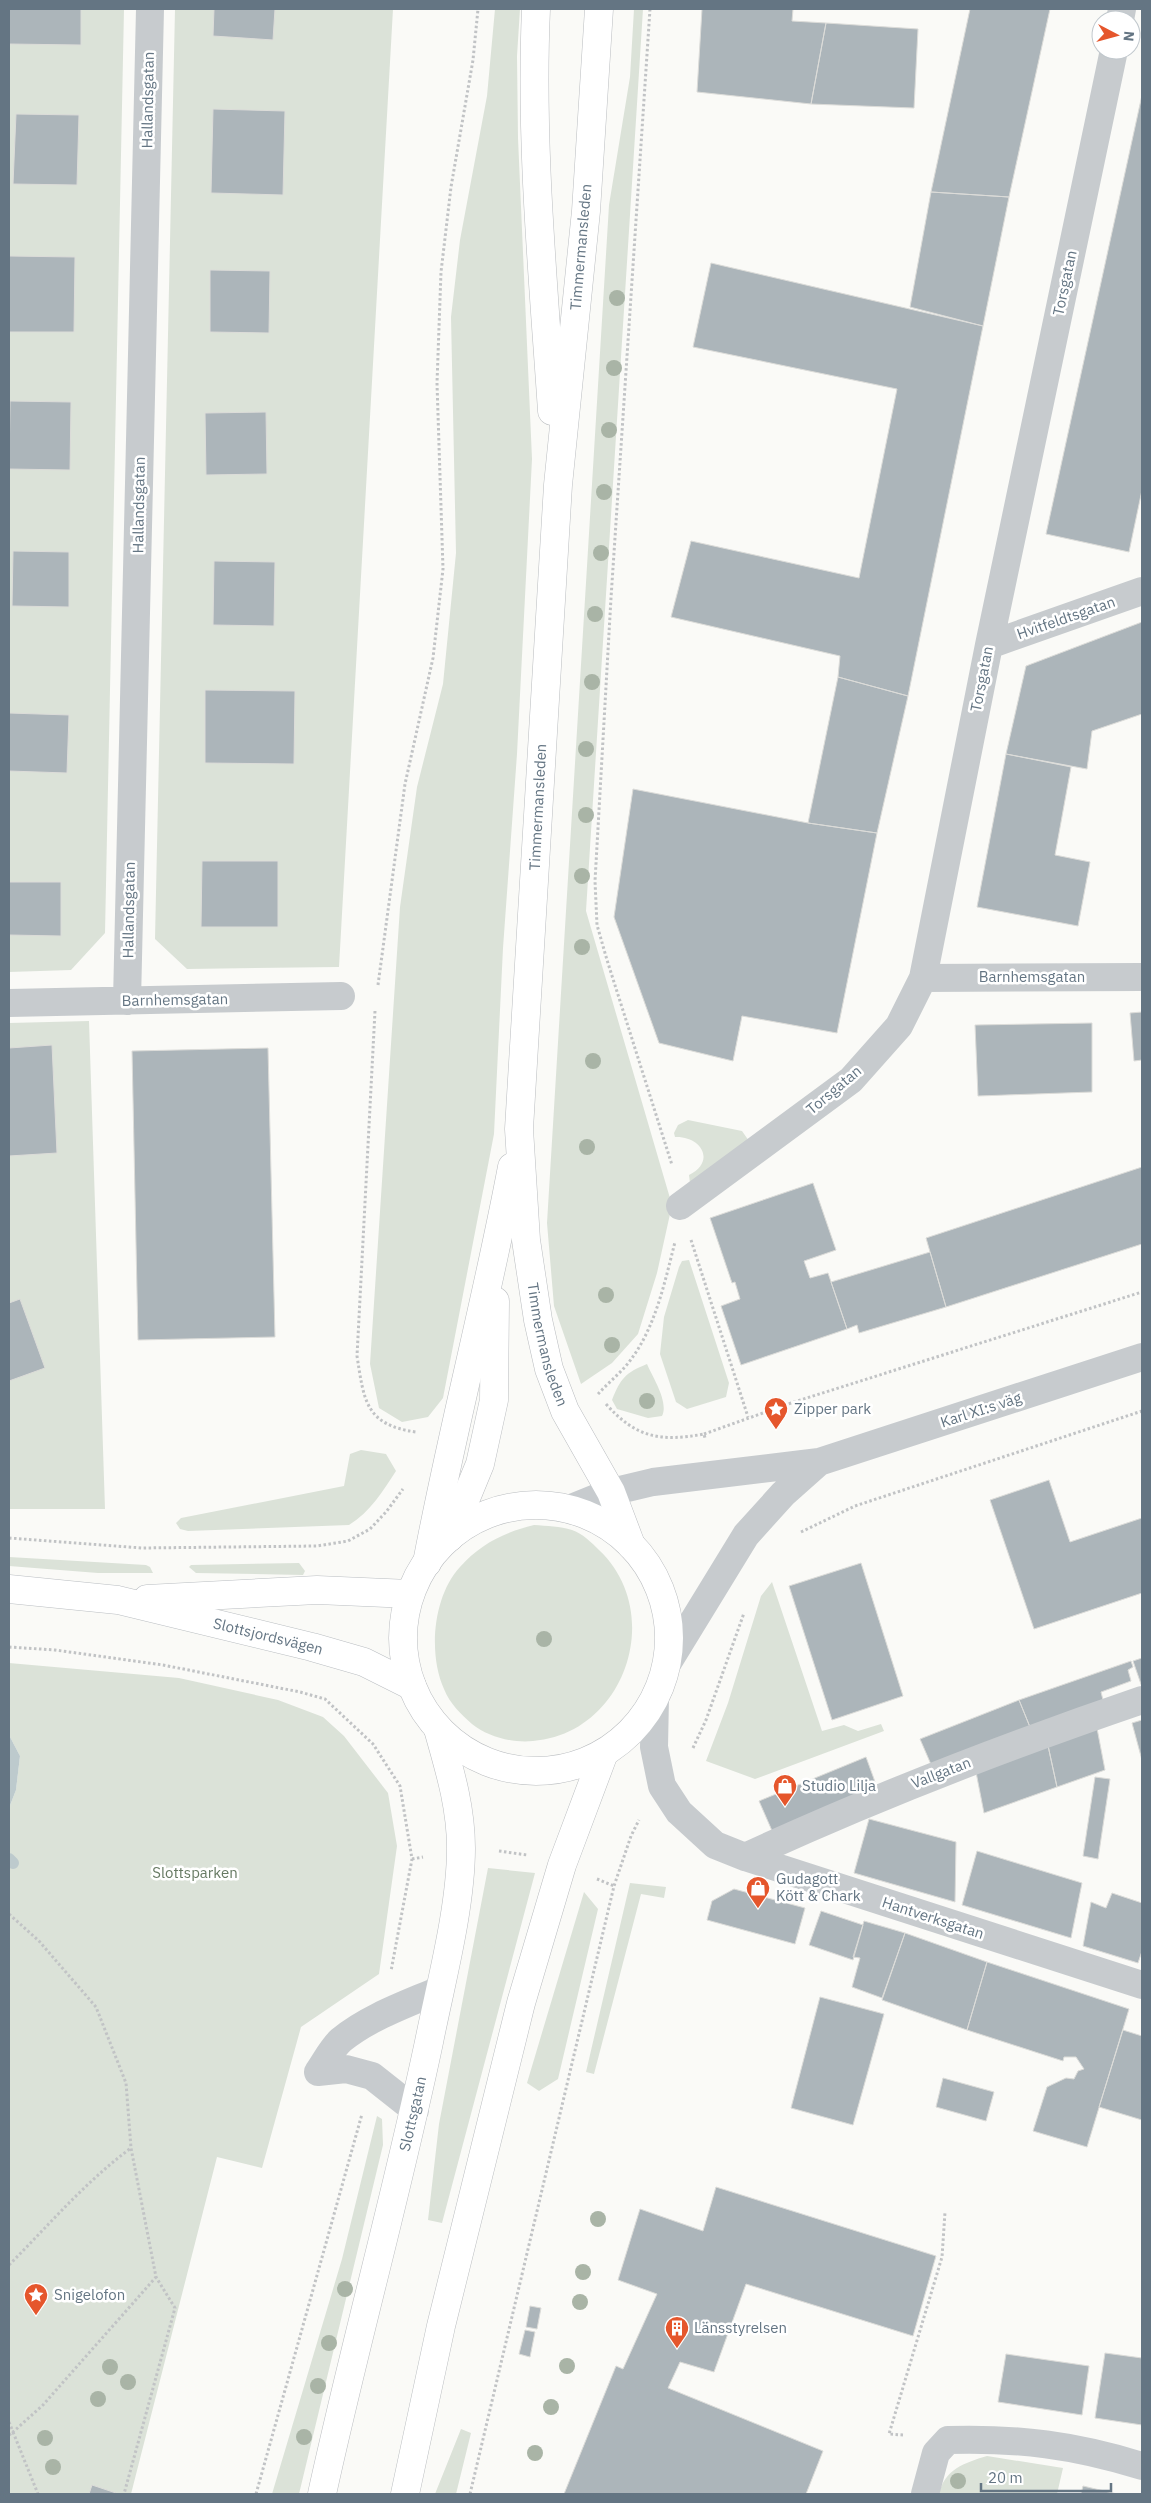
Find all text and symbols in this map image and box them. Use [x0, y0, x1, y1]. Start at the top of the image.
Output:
north arrow [1091, 10, 1141, 60]
text: N [1119, 30, 1138, 42]
street label: Hallandsgatan [137, 51, 158, 149]
street label: Timmermansleden [566, 183, 595, 311]
street label: Torsgatan [1048, 248, 1081, 317]
street label: Hallandsgatan [128, 456, 149, 554]
street label: Hvitfeldtsgatan [1014, 592, 1118, 643]
street label: Torsgatan [966, 645, 997, 713]
street label: Timmermansleden [525, 743, 550, 871]
street label: Hallandsgatan [118, 861, 139, 959]
street label: Barnhemsgatan [979, 967, 1085, 986]
street label: Barnhemsgatan [122, 989, 228, 1010]
street label: Torsgatan [802, 1061, 865, 1118]
street label: Timmermansleden [524, 1281, 572, 1409]
street label: Karl XI:s väg [938, 1387, 1024, 1432]
place icon: Zipper park [763, 1396, 789, 1430]
place label: Zipper park [794, 1399, 871, 1418]
street label: Slottsjordsvägen [211, 1613, 325, 1659]
street label: Vallgatan [908, 1752, 973, 1793]
shop icon: Studio Lilja [772, 1773, 798, 1807]
place label: Studio Lilja [802, 1776, 876, 1795]
park label: Slottsparken [152, 1863, 238, 1882]
place label: Gudagott Kött & Chark [776, 1869, 861, 1905]
shop icon: Gudagott Kött & Chark [745, 1875, 771, 1909]
street label: Hantverksgatan [880, 1892, 986, 1943]
street label: Slottsgatan [395, 2074, 430, 2153]
place icon: Snigelofon [23, 2282, 49, 2316]
place label: Snigelofon [54, 2285, 125, 2304]
building icon: Länsstyrelsen [664, 2315, 690, 2349]
place label: Länsstyrelsen [694, 2318, 787, 2337]
scale bar [981, 2460, 1111, 2492]
text: 20 m [988, 2468, 1023, 2487]

